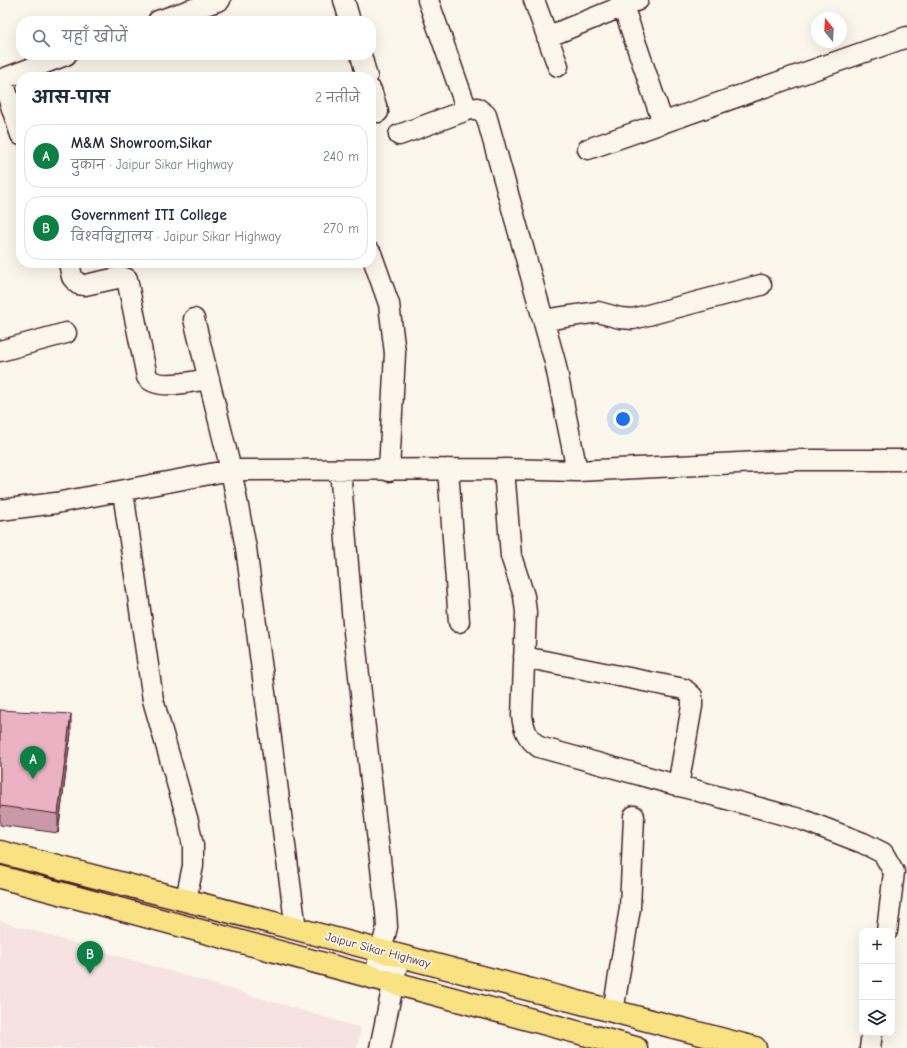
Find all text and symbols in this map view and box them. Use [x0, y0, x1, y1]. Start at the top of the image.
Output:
north arrow [811, 12, 847, 48]
search box [16, 16, 376, 60]
icon: search [30, 27, 52, 49]
text: यहाँ खोजें [62, 28, 128, 46]
text: आस-पास [32, 88, 110, 107]
text: 2 नतीजे [315, 90, 360, 105]
text: M&M Showroom,Sikar [71, 134, 212, 152]
text: A [42, 149, 50, 164]
text: 240 m [323, 149, 359, 164]
text: दुकान · Jaipur Sikar Highway [71, 157, 233, 172]
text: Government ITI College [71, 206, 227, 224]
text: B [42, 221, 50, 236]
text: 270 m [323, 221, 359, 236]
text: विश्वविद्यालय · Jaipur Sikar Highway [71, 229, 281, 244]
your location [613, 409, 633, 429]
pin: A [20, 746, 46, 779]
map controls [859, 928, 895, 1036]
button: + [859, 928, 895, 964]
street label: Jaipur Sikar Highway [324, 929, 433, 971]
pin: B [77, 941, 103, 974]
button: − [859, 964, 895, 1000]
button: layers [859, 1000, 895, 1036]

